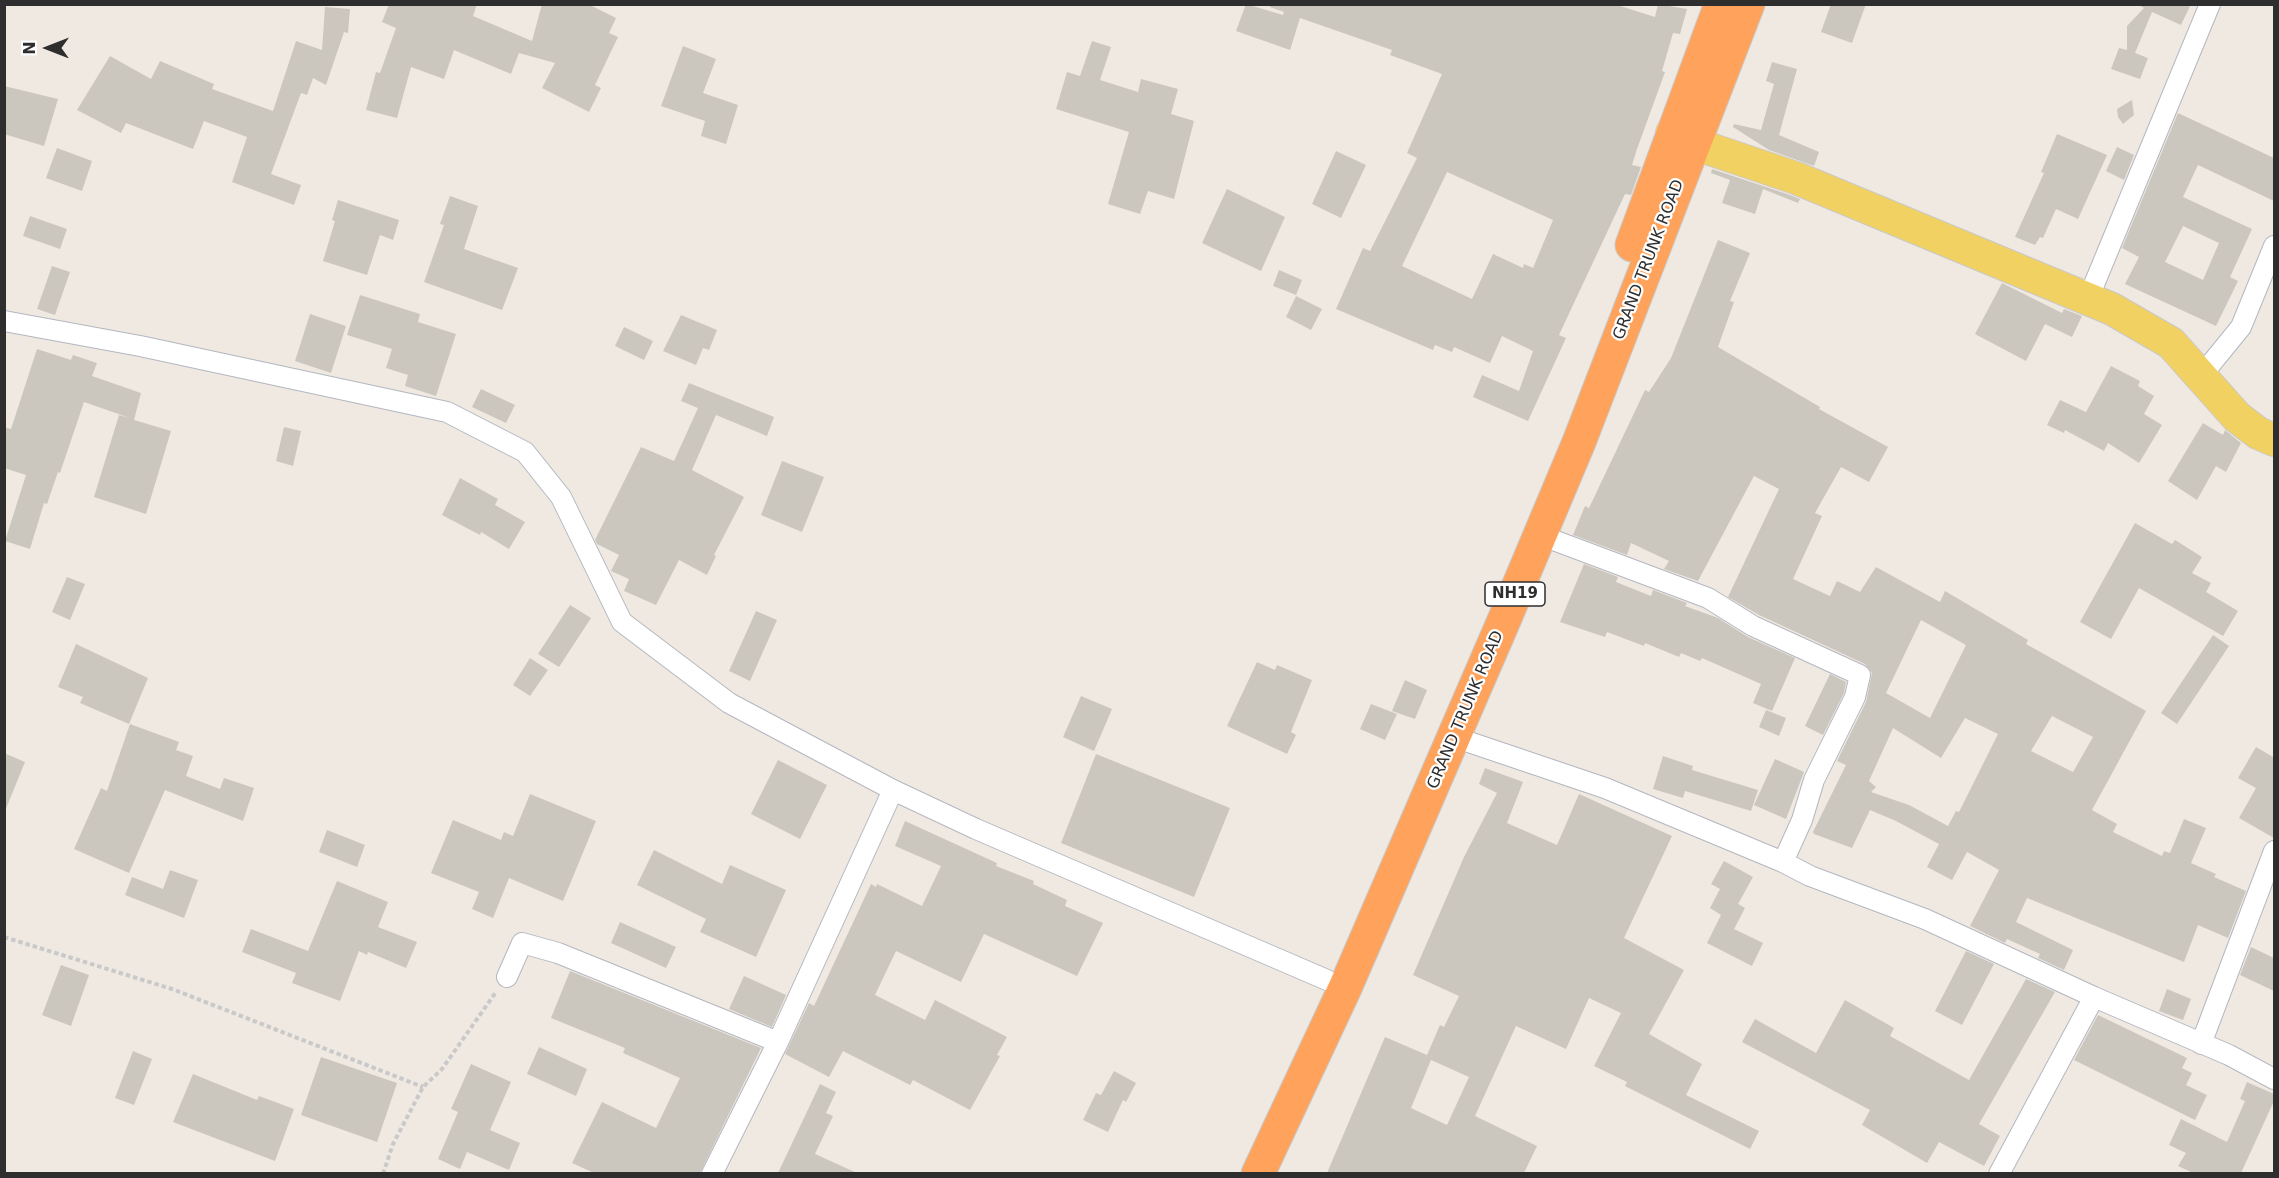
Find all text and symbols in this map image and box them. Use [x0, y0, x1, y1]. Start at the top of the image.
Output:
north arrow [18, 18, 78, 78]
text: N [20, 41, 39, 55]
street label: GRAND TRUNK ROAD [1610, 177, 1688, 343]
road number: NH19 [1485, 582, 1545, 606]
street label: GRAND TRUNK ROAD [1424, 628, 1508, 792]

